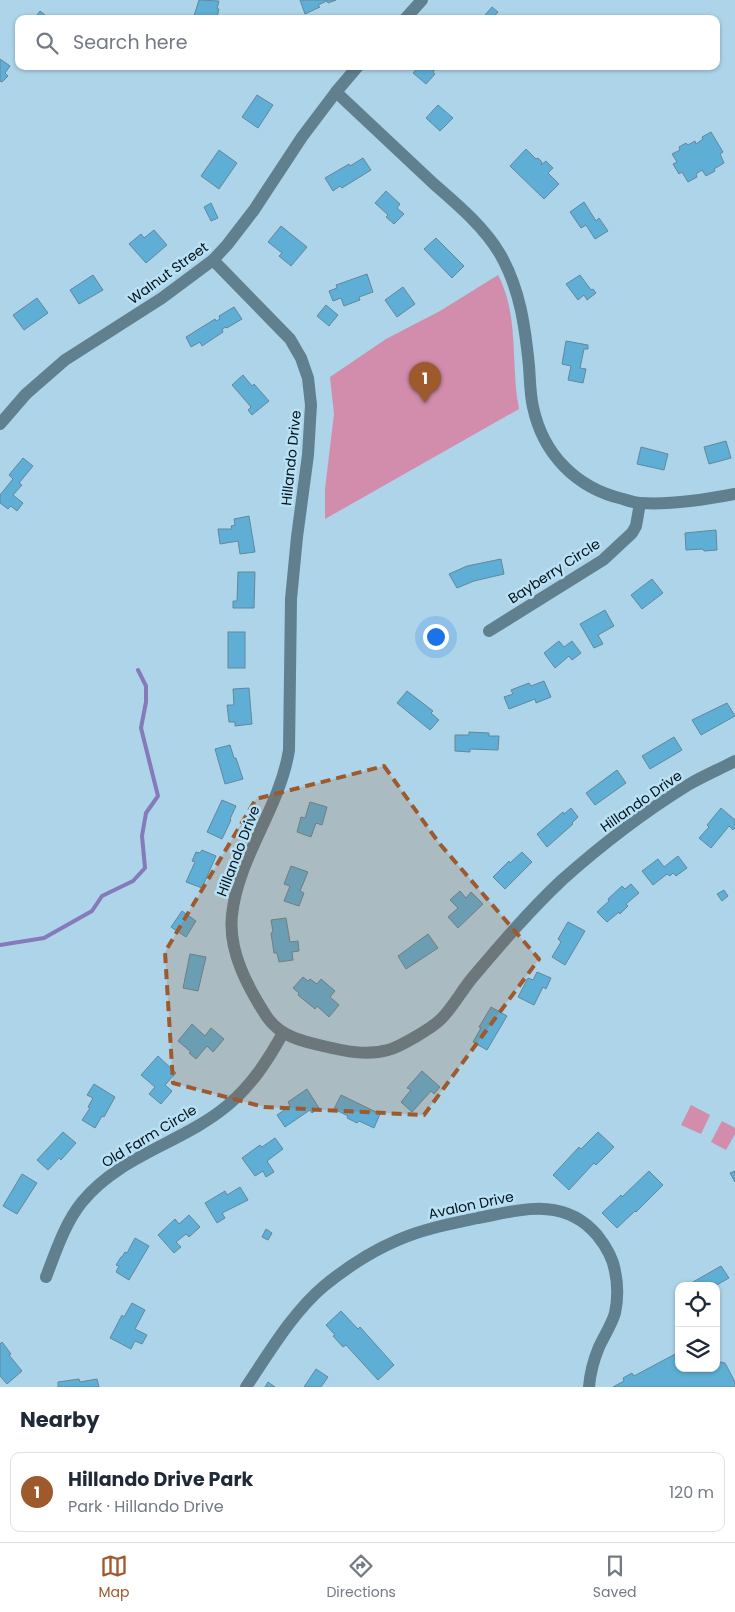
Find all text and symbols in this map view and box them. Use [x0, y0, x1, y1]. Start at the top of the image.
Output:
search box [15, 15, 720, 70]
icon: search [33, 29, 61, 57]
text: Search here [73, 29, 187, 56]
street label: Walnut Street [124, 237, 212, 309]
pin: 1 [409, 362, 441, 403]
street label: Hillando Drive [276, 409, 306, 507]
street label: Bayberry Circle [504, 534, 604, 608]
your location [423, 624, 449, 650]
street label: Hillando Drive [596, 765, 686, 837]
street label: Hillando Drive [212, 802, 265, 899]
street label: Old Farm Circle [98, 1100, 201, 1172]
street label: Avalon Drive [426, 1186, 516, 1224]
map controls [675, 1282, 720, 1372]
button: locate [675, 1282, 720, 1327]
button: layers [675, 1327, 720, 1372]
text: Nearby [20, 1405, 100, 1434]
text: Hillando Drive Park [68, 1466, 253, 1493]
text: 1 [34, 1481, 40, 1504]
text: 120 m [669, 1481, 714, 1504]
text: Park · Hillando Drive [68, 1495, 224, 1518]
tab: Map [98, 1552, 129, 1603]
tab: Directions [326, 1552, 396, 1603]
tab: Saved [593, 1552, 637, 1603]

